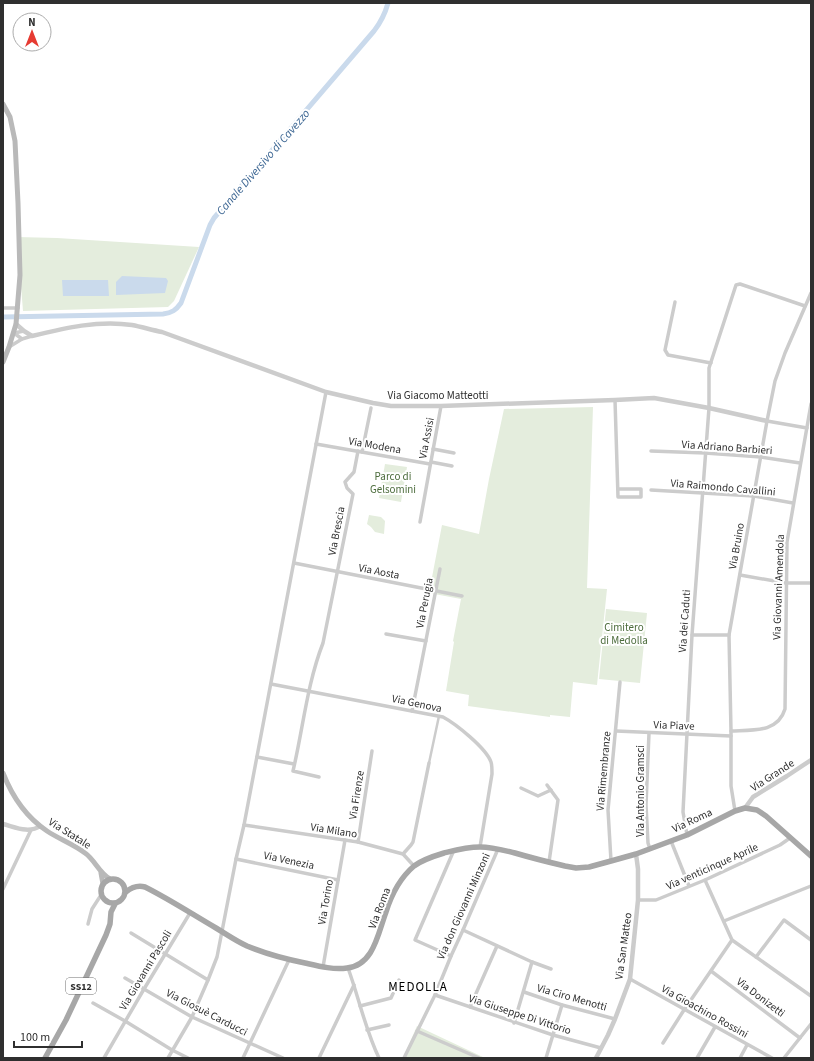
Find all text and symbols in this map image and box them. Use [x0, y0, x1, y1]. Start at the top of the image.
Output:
north arrow [12, 12, 52, 52]
text: N [28, 15, 36, 30]
water label: Canale Diversivo di Cavezzo [213, 106, 314, 219]
street label: Via Giacomo Matteotti [388, 388, 488, 403]
street label: Via Assisi [415, 416, 438, 460]
street label: Via Modena [347, 433, 402, 457]
street label: Via Adriano Barbieri [681, 437, 773, 458]
park label: Parco di Gelsomini [370, 469, 416, 497]
street label: Via Raimondo Cavallini [670, 475, 776, 500]
street label: Via Brescia [324, 505, 349, 557]
street label: Via Bruino [725, 522, 748, 571]
street label: Via Giovanni Amendola [769, 534, 788, 640]
street label: Via Aosta [357, 560, 401, 583]
street label: Via Perugia [412, 577, 437, 630]
street label: Via dei Caduti [675, 589, 694, 653]
park label: Cimitero di Medolla [600, 620, 648, 648]
street label: Via Genova [391, 691, 443, 716]
street label: Via Piave [653, 717, 695, 734]
street label: Via Rimembranze [593, 730, 615, 812]
street label: Via Antonio Gramsci [633, 745, 648, 837]
street label: Via Grande [747, 755, 798, 795]
street label: Via Firenze [345, 769, 368, 821]
street label: Via Roma [670, 805, 715, 836]
street label: Via Statale [45, 814, 94, 853]
street label: Via Milano [309, 819, 358, 842]
street label: Via venticinque Aprile [664, 839, 761, 894]
street label: Via Venezia [262, 848, 316, 873]
street label: Via don Giovanni Minzoni [433, 851, 494, 962]
street label: Via Torino [314, 878, 337, 926]
street label: Via Roma [365, 885, 394, 931]
street label: Via San Matteo [611, 912, 636, 981]
street label: Via Giovanni Pascoli [116, 927, 175, 1013]
street label: Via Donizetti [733, 974, 788, 1021]
road number: SS12 [66, 978, 96, 994]
district label: MEDOLLA [388, 978, 448, 996]
street label: Via Ciro Menotti [535, 980, 609, 1015]
street label: Via Gioachino Rossini [658, 981, 751, 1042]
street label: Via Giosuè Carducci [163, 985, 250, 1040]
street label: Via Giuseppe Di Vittorio [467, 991, 573, 1038]
scale bar [14, 1023, 82, 1049]
text: 100 m [20, 1029, 50, 1046]

